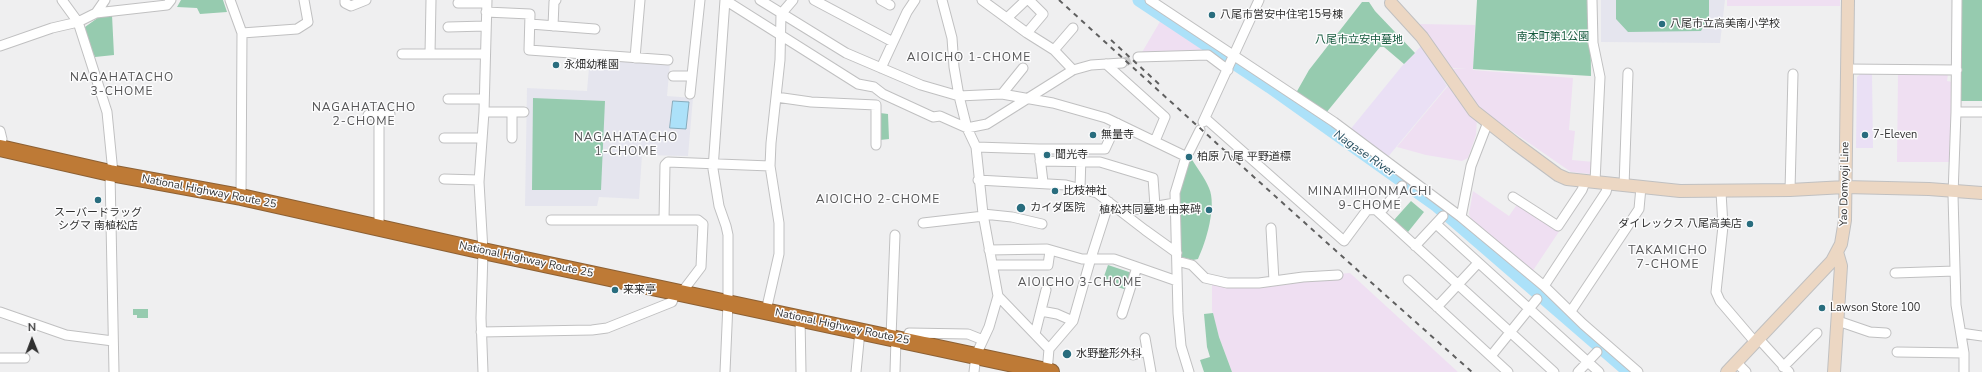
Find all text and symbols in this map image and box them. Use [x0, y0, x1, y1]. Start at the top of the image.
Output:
place label: 八尾市営安中住宅15号棟 [1220, 8, 1343, 22]
marker: 八尾市営安中住宅15号棟 [1207, 10, 1217, 20]
place label: 八尾市立高美南小学校 [1670, 17, 1780, 31]
marker: 八尾市立高美南小学校 [1657, 19, 1667, 29]
park label: 南本町第1公園 [1517, 30, 1589, 44]
park label: 八尾市立安中墓地 [1315, 33, 1403, 47]
district label: AIOICHO 1-CHOME [907, 51, 1031, 65]
place label: 永畑幼稚園 [564, 58, 619, 72]
marker: 永畑幼稚園 [551, 60, 561, 70]
district label: NAGAHATACHO 3-CHOME [70, 71, 174, 99]
district label: NAGAHATACHO 2-CHOME [312, 101, 416, 129]
place label: 無量寺 [1101, 128, 1134, 142]
water label: Nagase River [1331, 128, 1397, 180]
place label: 7-Eleven [1873, 128, 1917, 142]
marker: 無量寺 [1088, 130, 1098, 140]
marker: 7-Eleven [1860, 130, 1870, 140]
district label: NAGAHATACHO 1-CHOME [574, 131, 678, 159]
street label: Yao Domyoji Line [1838, 142, 1852, 226]
place label: 聞光寺 [1055, 148, 1088, 162]
marker: 聞光寺 [1042, 150, 1052, 160]
place label: 柏原 八尾 平野道標 [1197, 150, 1291, 164]
marker: 柏原 八尾 平野道標 [1184, 152, 1194, 162]
street label: National Highway Route 25 [141, 172, 277, 212]
place label: 比枝神社 [1063, 184, 1107, 198]
district label: MINAMIHONMACHI 9-CHOME [1308, 185, 1432, 213]
marker: 比枝神社 [1050, 186, 1060, 196]
district label: AIOICHO 2-CHOME [816, 193, 940, 207]
marker: スーバードラッグ シグマ 南植松店 [93, 195, 103, 205]
place label: カイダ医院 [1030, 201, 1085, 215]
marker: カイダ医院 [1015, 202, 1027, 214]
place label: 植松共同墓地 由来碑 [1099, 203, 1201, 217]
marker: 植松共同墓地 由来碑 [1204, 205, 1214, 215]
place label: スーバードラッグ シグマ 南植松店 [54, 206, 142, 232]
place label: ダイレックス 八尾高美店 [1618, 217, 1742, 231]
marker: ダイレックス 八尾高美店 [1745, 219, 1755, 229]
street label: National Highway Route 25 [458, 239, 594, 281]
district label: TAKAMICHO 7-CHOME [1628, 244, 1708, 272]
district label: AIOICHO 3-CHOME [1018, 276, 1142, 290]
place label: 来来亭 [623, 283, 656, 297]
marker: 来来亭 [610, 285, 620, 295]
place label: Lawson Store 100 [1830, 301, 1920, 315]
marker: Lawson Store 100 [1817, 303, 1827, 313]
street label: National Highway Route 25 [774, 306, 910, 348]
north arrow [12, 320, 52, 360]
text: N [28, 320, 36, 335]
place label: 水野整形外科 [1076, 347, 1142, 361]
marker: 水野整形外科 [1061, 348, 1073, 360]

